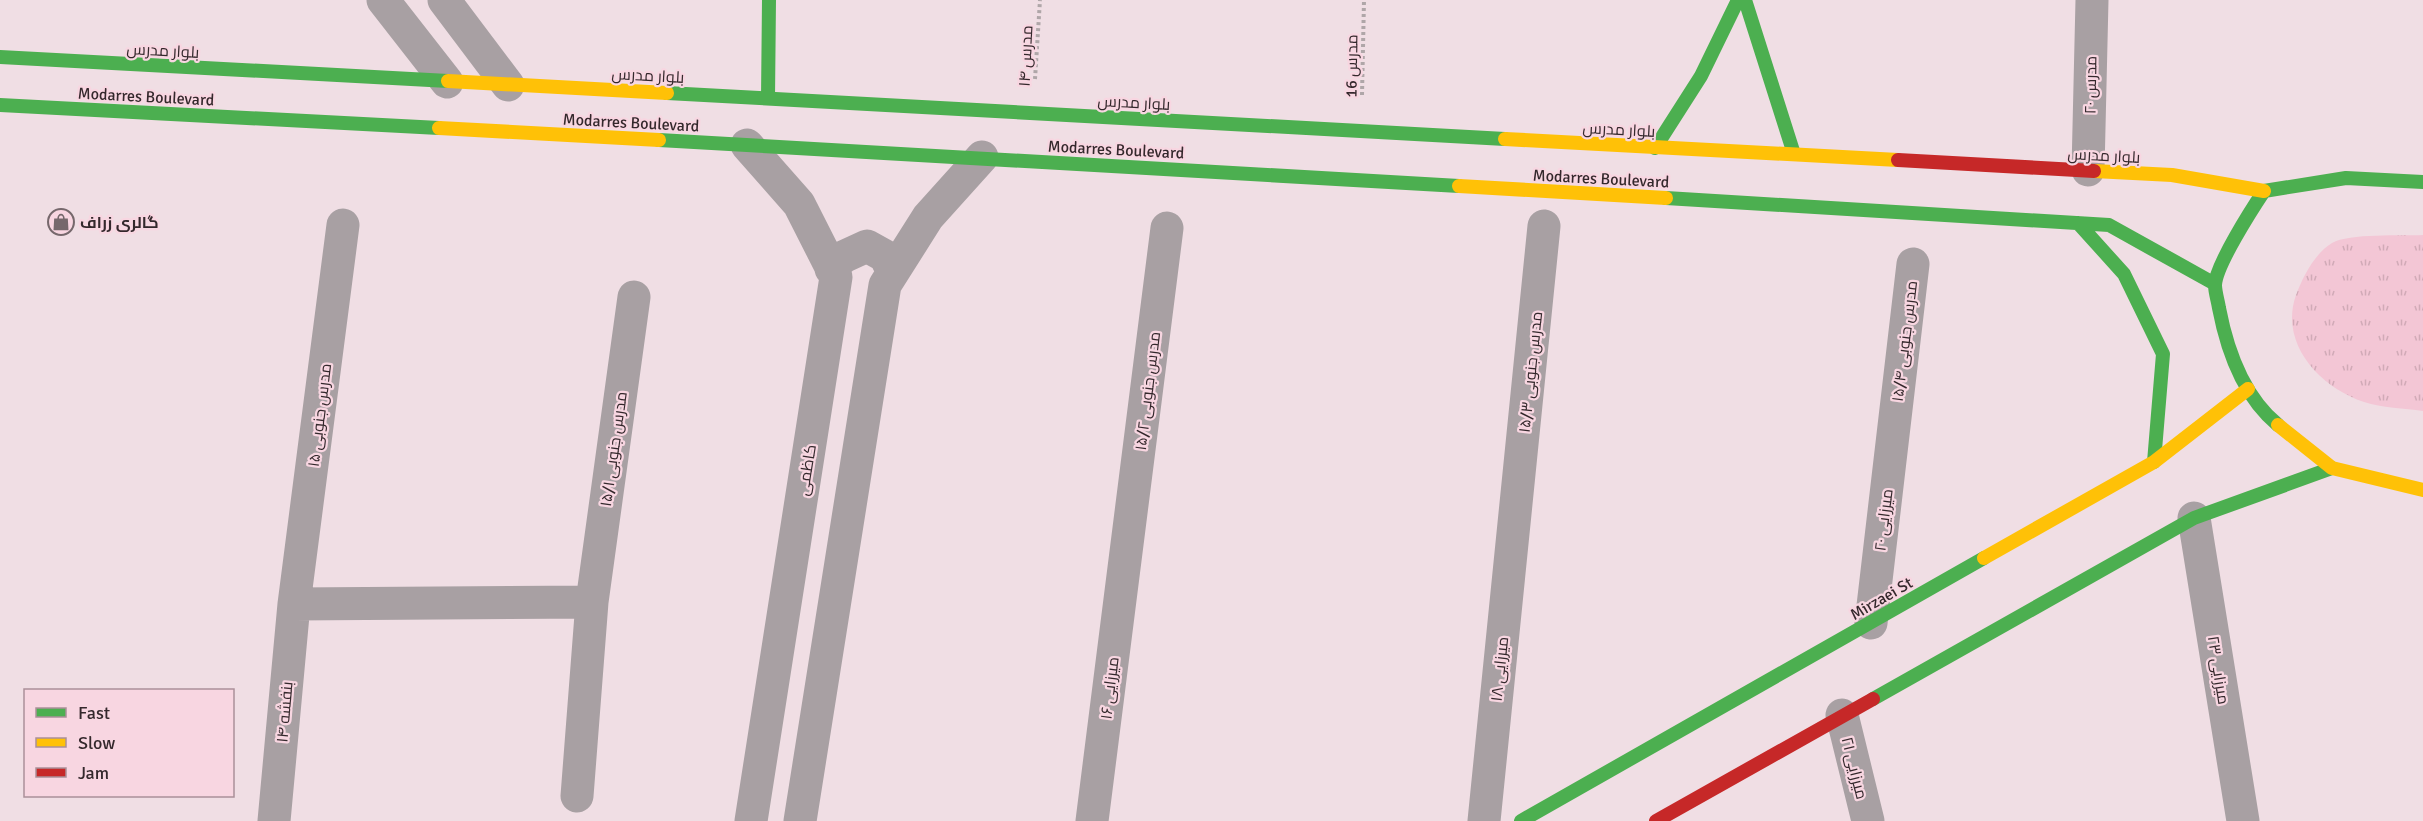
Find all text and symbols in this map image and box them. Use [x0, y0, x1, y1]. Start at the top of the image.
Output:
street label: مدرس ۱۴ [1014, 25, 1038, 87]
street label: مدرس 16 [1341, 34, 1363, 98]
street label: بلوار مدرس [126, 39, 200, 63]
street label: مدرس ۲۰ [2080, 56, 2102, 114]
street label: بلوار مدرس [611, 64, 685, 88]
street label: Modarres Boulevard [77, 83, 215, 111]
street label: بلوار مدرس [1097, 91, 1171, 115]
street label: Modarres Boulevard [562, 109, 700, 137]
street label: بلوار مدرس [1582, 118, 1656, 142]
street label: Modarres Boulevard [1047, 136, 1185, 164]
street label: بلوار مدرس [2067, 144, 2141, 168]
street label: Modarres Boulevard [1532, 165, 1670, 193]
shop icon: گالری زراف [46, 207, 76, 237]
place label: گالری زراف [80, 213, 159, 233]
street label: مدرس جنوبی ۱۵/۴ [1888, 279, 1922, 403]
street label: مدرس جنوبی ۱۵/۳ [1515, 310, 1547, 434]
street label: مدرس جنوبی ۱۵/۲ [1131, 331, 1165, 452]
street label: مدرس جنوبی ۱۵ [304, 362, 336, 468]
street label: مدرس جنوبی ۱۵/۱ [596, 390, 632, 508]
street label: کاظمی [793, 443, 821, 497]
street label: میرزایی ۲۰ [1870, 488, 1898, 552]
street label: Mirzaei St [1847, 573, 1917, 625]
street label: میرزایی ۲۳ [2203, 634, 2233, 706]
street label: میرزایی ۱۸ [1487, 636, 1513, 703]
street label: میرزایی ۱۶ [1096, 656, 1124, 721]
street label: بنفشه ۱۴ [272, 681, 298, 743]
legend [24, 689, 234, 797]
text: Fast [78, 702, 110, 724]
text: Slow [78, 732, 115, 754]
street label: میرزایی ۲۱ [1837, 735, 1871, 802]
text: Jam [78, 762, 109, 784]

